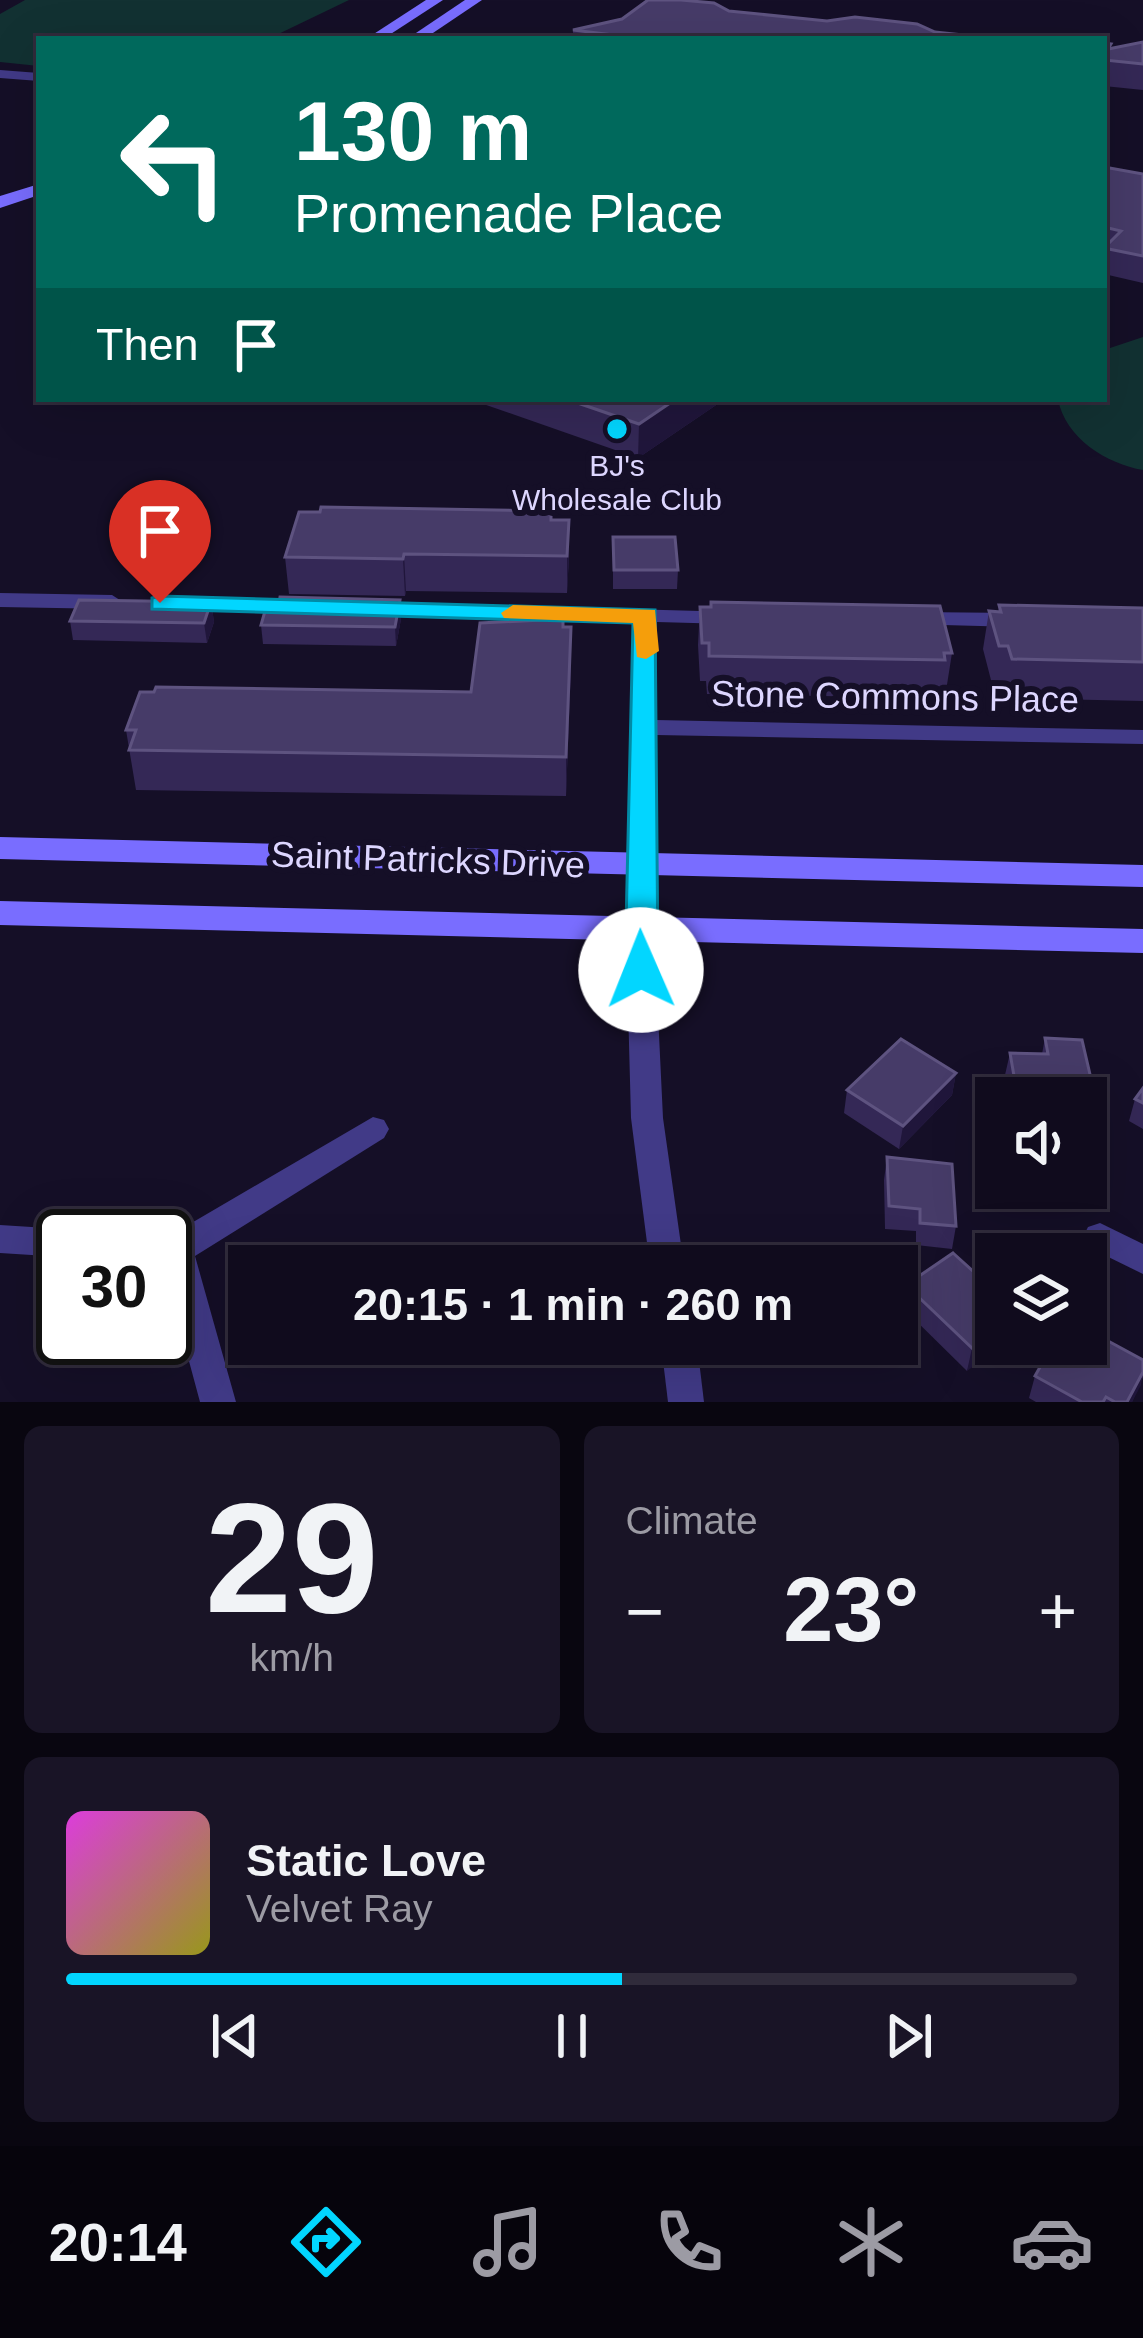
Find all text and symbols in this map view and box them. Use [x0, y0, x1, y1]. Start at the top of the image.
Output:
icon: left [96, 84, 252, 240]
text: 130 m [294, 84, 532, 178]
text: Promenade Place [294, 183, 723, 243]
icon: arrive [223, 312, 289, 378]
text: Then [96, 319, 199, 370]
marker: BJ's Wholesale Club [604, 416, 630, 442]
place label: BJ's Wholesale Club [512, 449, 722, 516]
pin [109, 480, 211, 603]
icon: arrive [127, 498, 193, 564]
street label: Stone Commons Place [711, 673, 1079, 720]
street label: Saint Patricks Drive [270, 834, 586, 885]
position arrow [578, 907, 704, 1033]
map controls [975, 1077, 1107, 1365]
button: sound [975, 1077, 1107, 1209]
speed limit sign: 30 [36, 1209, 192, 1365]
button: layers [975, 1233, 1107, 1365]
text: 20:15 · 1 min · 260 m [353, 1279, 793, 1330]
text: 29 [205, 1471, 379, 1645]
text: Climate [626, 1499, 758, 1542]
text: 23° [783, 1560, 919, 1660]
text: − [626, 1574, 664, 1648]
text: + [1038, 1574, 1077, 1648]
text: km/h [249, 1636, 334, 1679]
text: Static Love [246, 1835, 486, 1886]
text: Velvet Ray [246, 1887, 432, 1930]
icon: previous [202, 2003, 268, 2069]
icon: pause [539, 2003, 605, 2069]
icon: next [876, 2003, 942, 2069]
icon: directions [284, 2200, 368, 2284]
icon: music [466, 2200, 550, 2284]
icon: phone [647, 2200, 731, 2284]
icon: climate [829, 2200, 913, 2284]
icon: car [1010, 2200, 1094, 2284]
text: 20:14 [49, 2212, 187, 2272]

